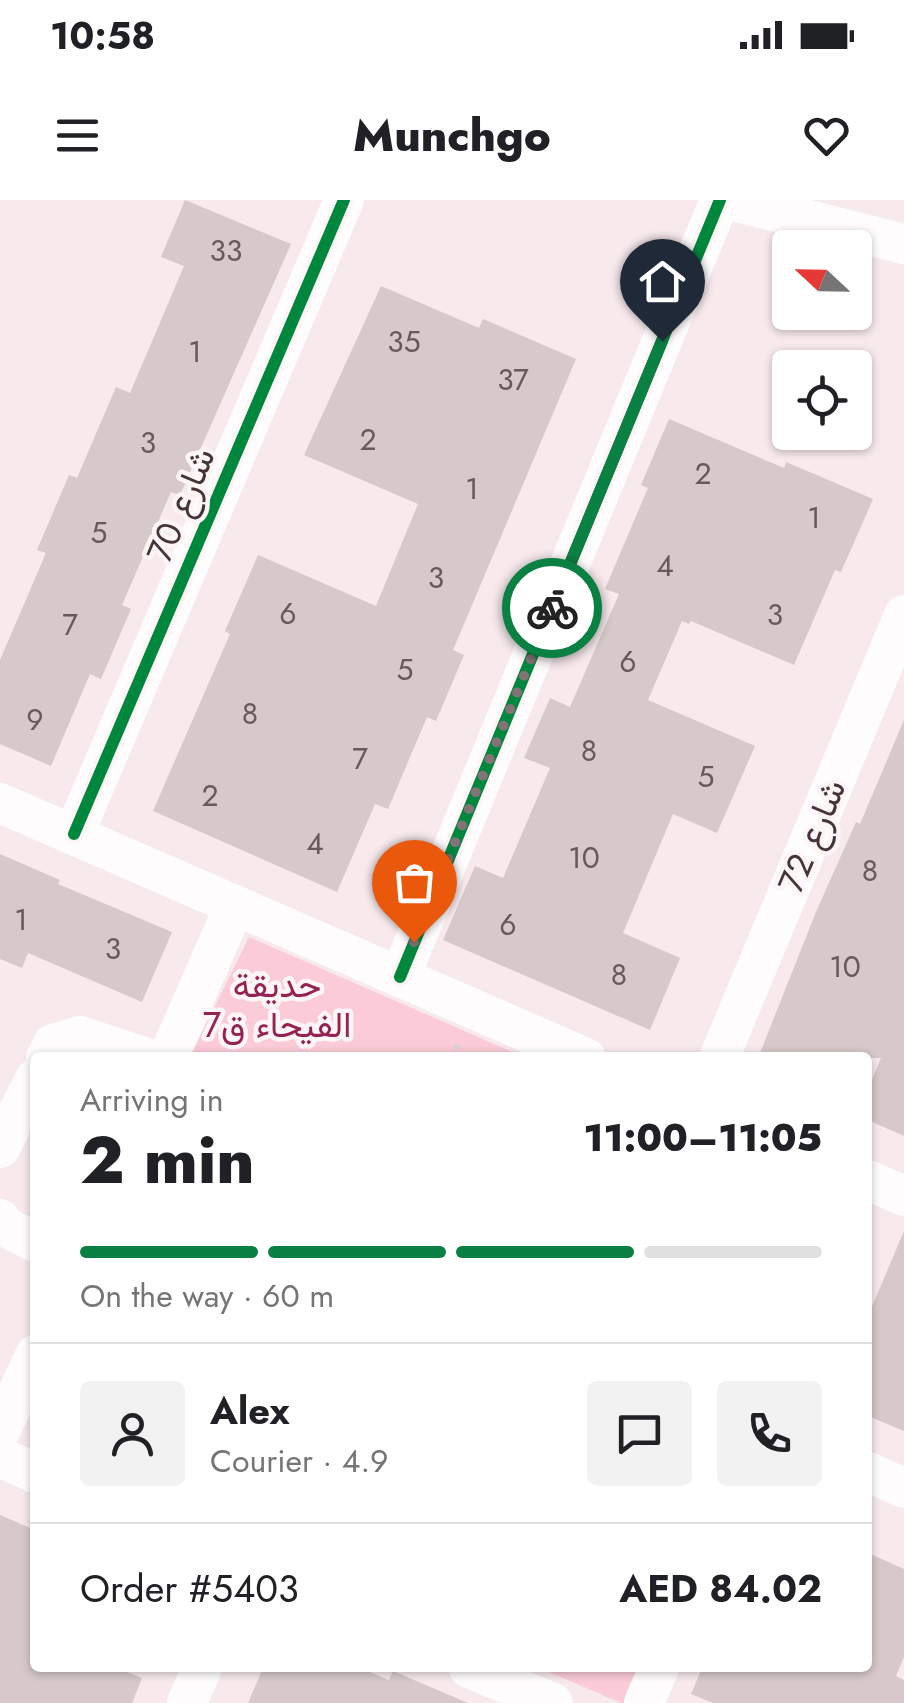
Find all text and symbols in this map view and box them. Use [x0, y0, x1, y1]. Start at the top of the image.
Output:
text: 10:58 [50, 8, 155, 63]
text: Munchgo [353, 103, 551, 168]
icon: menu [50, 108, 105, 163]
icon: heart [799, 108, 854, 163]
house number: 33 [210, 229, 242, 272]
north arrow [772, 230, 872, 330]
map controls [772, 230, 872, 450]
pin [620, 239, 705, 342]
icon: home [635, 254, 690, 309]
house number: 35 [387, 320, 421, 363]
house number: 1 [188, 330, 202, 373]
button: locate [772, 350, 872, 450]
house number: 37 [497, 358, 529, 401]
house number: 2 [359, 418, 377, 461]
house number: 3 [140, 421, 156, 464]
street label: شارع 70 [134, 440, 228, 570]
house number: 2 [694, 452, 712, 495]
house number: 1 [465, 467, 479, 510]
house number: 1 [807, 496, 821, 539]
house number: 5 [91, 511, 107, 554]
house number: 4 [656, 544, 674, 587]
house number: 3 [428, 556, 444, 599]
courier [502, 558, 602, 658]
icon: bike [525, 581, 580, 636]
house number: 6 [279, 592, 297, 635]
house number: 3 [767, 593, 783, 636]
house number: 7 [62, 603, 78, 646]
house number: 6 [619, 640, 637, 683]
house number: 5 [397, 648, 413, 691]
house number: 8 [242, 692, 258, 735]
house number: 9 [26, 698, 44, 741]
house number: 8 [581, 729, 597, 772]
house number: 7 [352, 737, 368, 780]
house number: 5 [698, 755, 714, 798]
street label: شارع 72 [766, 771, 858, 901]
house number: 2 [201, 774, 219, 817]
house number: 4 [306, 822, 324, 865]
house number: 10 [568, 836, 600, 879]
pin [372, 840, 457, 943]
house number: 8 [862, 849, 878, 892]
icon: bag [387, 855, 442, 910]
house number: 1 [14, 898, 28, 941]
house number: 6 [499, 903, 517, 946]
house number: 3 [105, 927, 121, 970]
house number: 10 [829, 945, 861, 988]
house number: 8 [611, 953, 627, 996]
park label: حديقة الفيحاء ق7 [203, 960, 351, 1050]
text: Arriving in [80, 1077, 224, 1123]
text: 11:00–11:05 [584, 1110, 822, 1165]
text: 2 min [80, 1113, 255, 1207]
text: On the way · 60 m [80, 1273, 334, 1319]
button: person [80, 1381, 185, 1486]
button: chat [587, 1381, 692, 1486]
button: phone [717, 1381, 822, 1486]
text: Alex [210, 1383, 290, 1438]
text: Courier · 4.9 [210, 1438, 388, 1484]
text: Order #5403 [80, 1561, 299, 1616]
text: AED 84.02 [619, 1561, 822, 1616]

